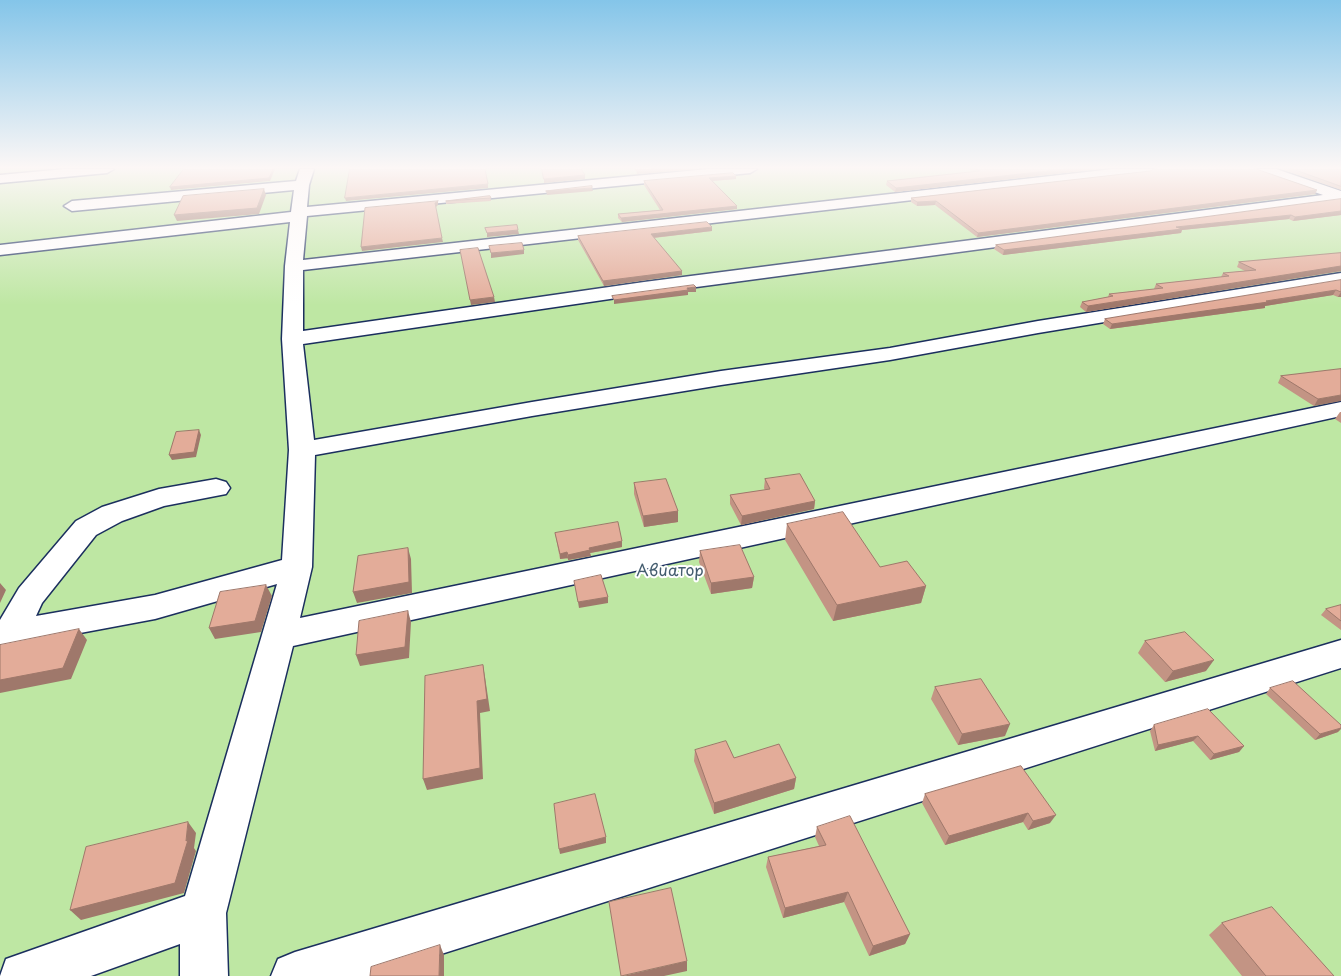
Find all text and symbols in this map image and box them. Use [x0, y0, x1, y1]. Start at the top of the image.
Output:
park label: Авиатор [636, 562, 704, 582]

